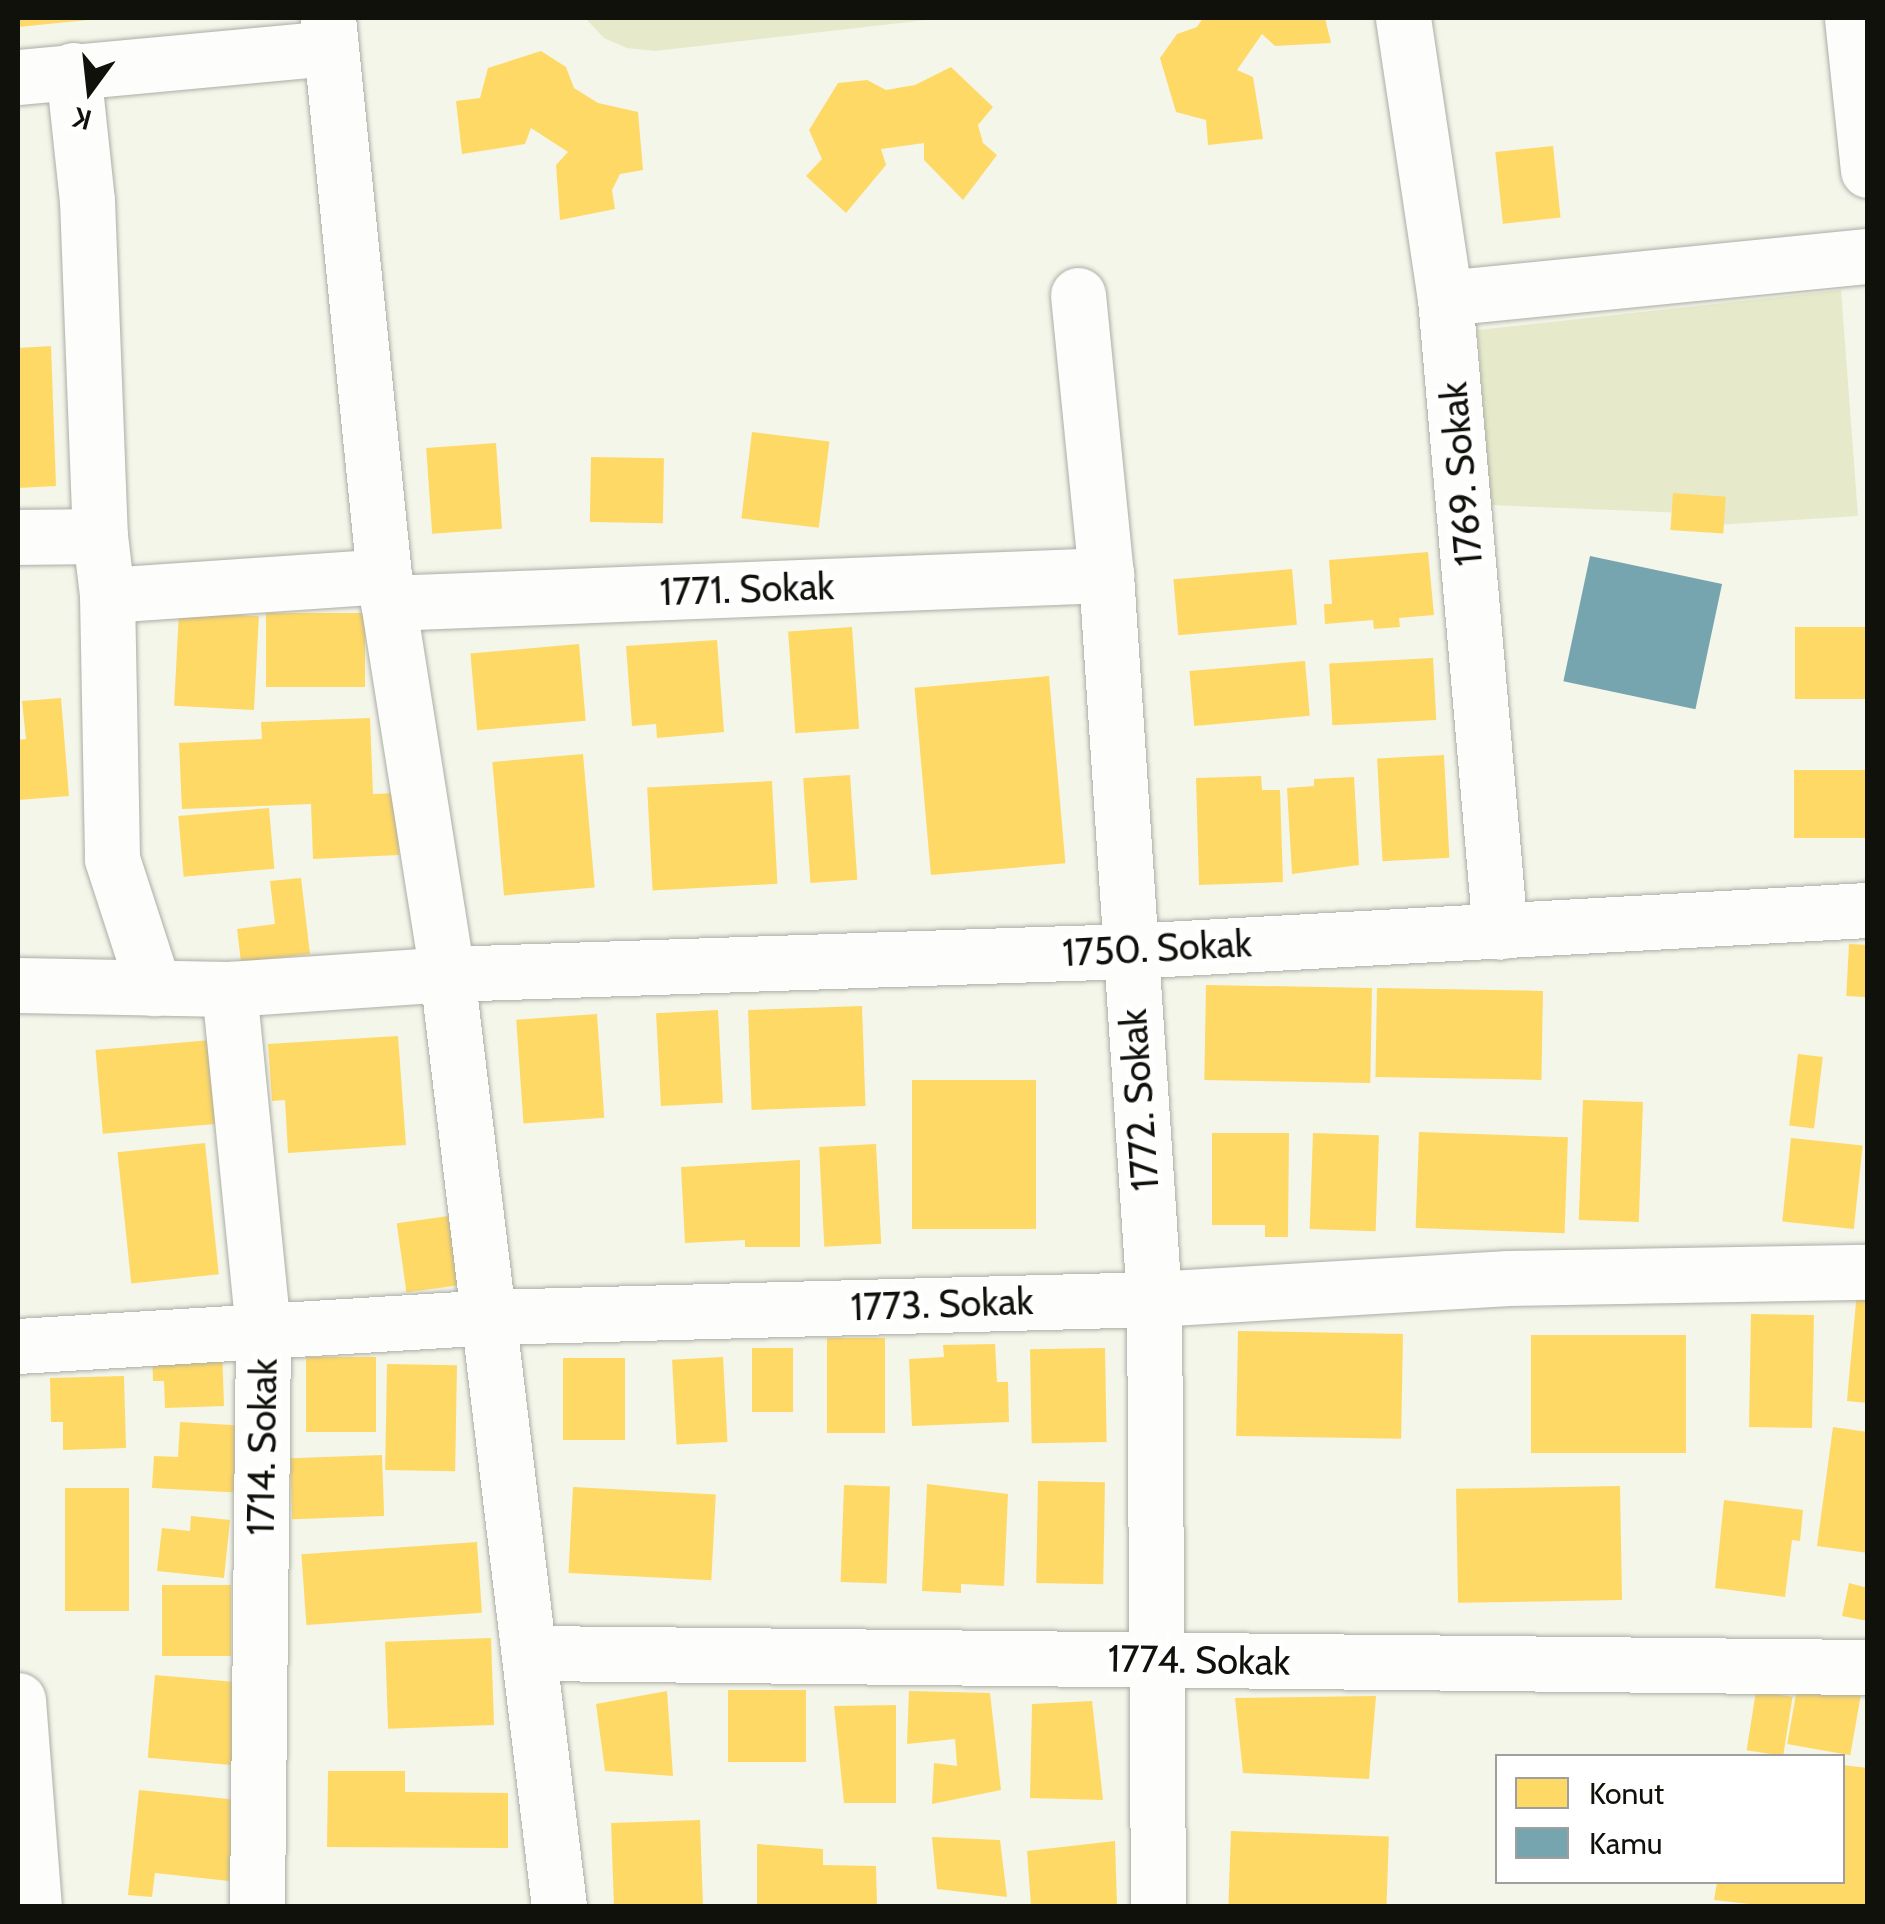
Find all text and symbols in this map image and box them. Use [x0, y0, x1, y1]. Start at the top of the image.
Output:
north arrow [40, 40, 140, 140]
text: K [69, 100, 95, 138]
street label: 1769. Sokak [1430, 380, 1492, 568]
street label: 1771. Sokak [659, 563, 835, 615]
street label: 1750. Sokak [1061, 920, 1253, 976]
street label: 1772. Sokak [1110, 1008, 1168, 1192]
street label: 1773. Sokak [850, 1278, 1034, 1330]
street label: 1714. Sokak [238, 1358, 286, 1536]
street label: 1774. Sokak [1107, 1636, 1291, 1684]
legend [1495, 1754, 1845, 1884]
text: Konut [1589, 1775, 1664, 1812]
text: Kamu [1589, 1825, 1662, 1862]

